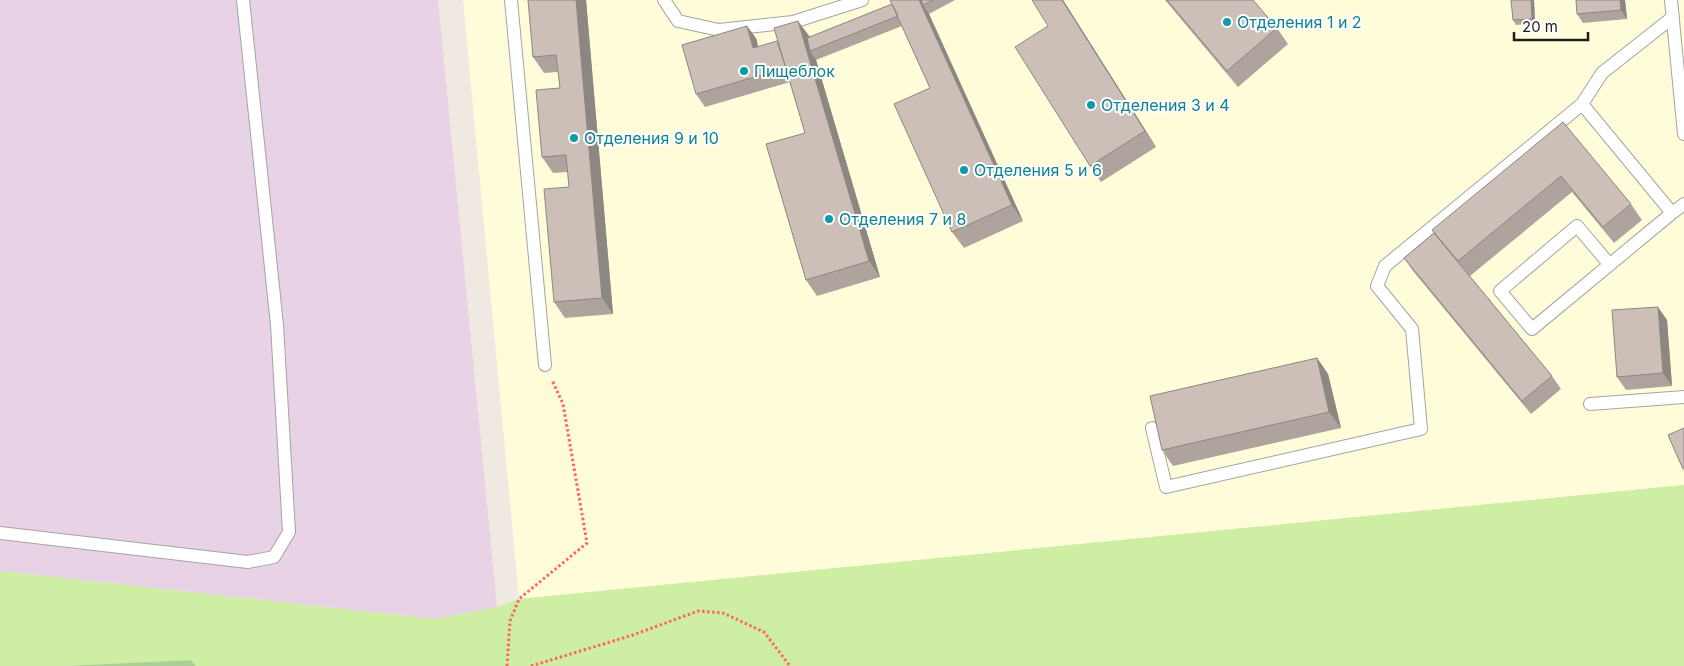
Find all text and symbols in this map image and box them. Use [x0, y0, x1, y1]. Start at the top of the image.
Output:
scale bar [1514, 10, 1588, 42]
place label: Отделения 1 и 2 [1237, 12, 1362, 32]
marker: Отделения 1 и 2 [1221, 16, 1233, 28]
text: 20 m [1522, 17, 1558, 36]
place label: Пищеблок [754, 61, 835, 81]
marker: Пищеблок [738, 65, 750, 77]
place label: Отделения 3 и 4 [1101, 95, 1230, 115]
marker: Отделения 3 и 4 [1085, 99, 1097, 111]
place label: Отделения 9 и 10 [584, 128, 719, 148]
marker: Отделения 9 и 10 [568, 132, 580, 144]
place label: Отделения 5 и 6 [974, 160, 1102, 180]
marker: Отделения 5 и 6 [958, 164, 970, 176]
place label: Отделения 7 и 8 [839, 209, 966, 229]
marker: Отделения 7 и 8 [823, 213, 835, 225]

